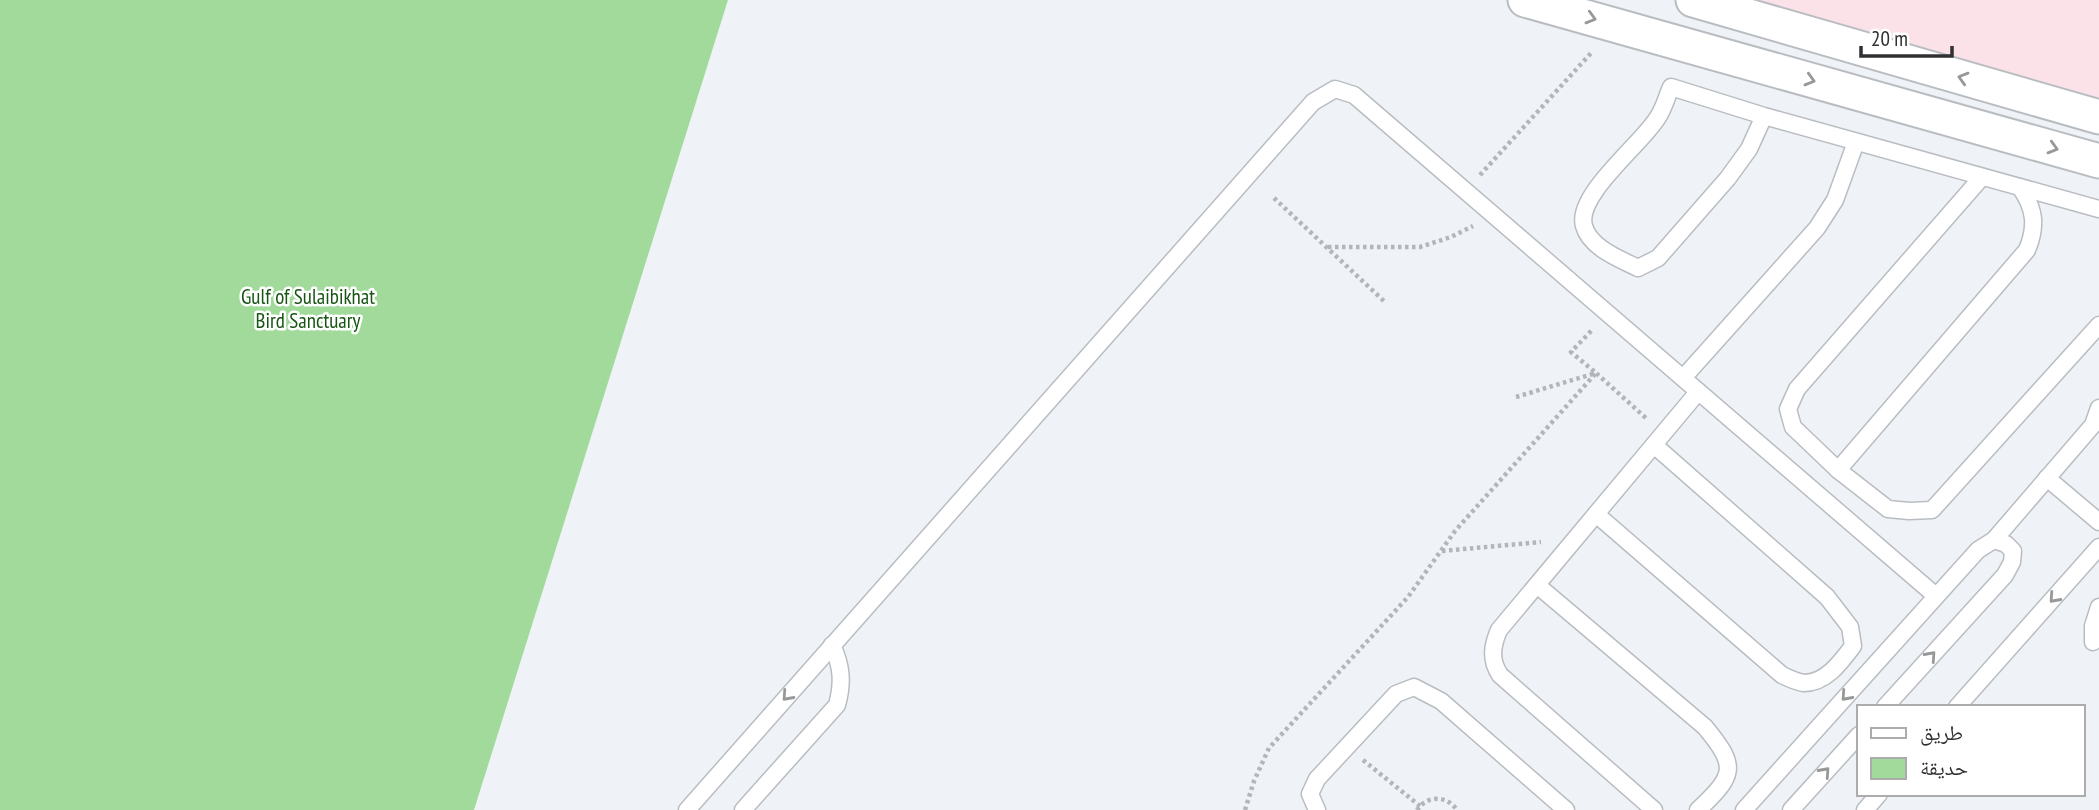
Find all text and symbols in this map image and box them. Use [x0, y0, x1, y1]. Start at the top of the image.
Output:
one-way arrow [1585, 10, 1597, 25]
scale bar [1861, 14, 1952, 58]
text: 20 m [1871, 25, 1908, 52]
one-way arrow [1804, 71, 1816, 86]
one-way arrow [1957, 72, 1969, 86]
one-way arrow [2046, 139, 2058, 154]
park label: Gulf of Sulaibikhat Bird Sanctuary [241, 283, 375, 334]
one-way arrow [2049, 590, 2062, 603]
one-way arrow [1923, 651, 1935, 664]
one-way arrow [783, 688, 795, 701]
one-way arrow [1842, 688, 1854, 701]
legend [1857, 705, 2085, 796]
text: طريق [1920, 719, 1963, 746]
text: حديقة [1920, 754, 1968, 781]
one-way arrow [1817, 768, 1829, 781]

